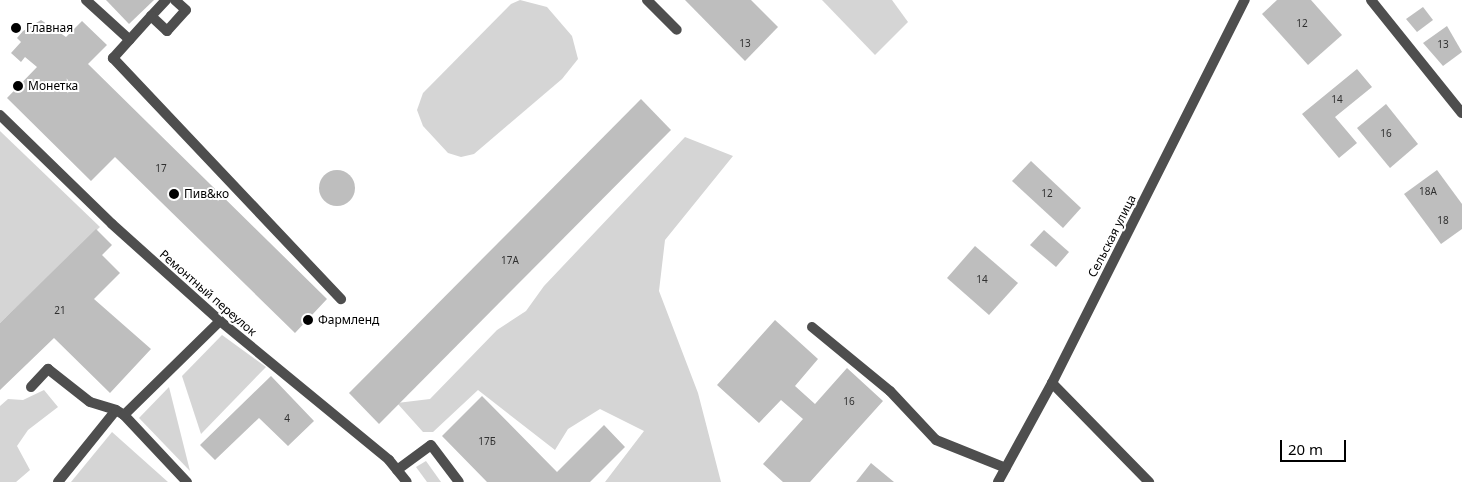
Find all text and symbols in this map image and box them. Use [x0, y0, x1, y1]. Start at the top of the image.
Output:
house number: 12 [1296, 18, 1308, 30]
place label: Главная [26, 21, 73, 35]
marker: Главная [10, 22, 22, 34]
house number: 13 [739, 38, 751, 50]
house number: 13 [1437, 39, 1449, 51]
place label: Монетка [28, 79, 78, 93]
marker: Монетка [12, 80, 24, 92]
house number: 14 [1331, 94, 1343, 106]
house number: 16 [1380, 128, 1392, 140]
house number: 17 [155, 163, 167, 175]
house number: 18А [1419, 186, 1437, 198]
place label: Пив&ко [184, 187, 229, 201]
marker: Пив&ко [168, 188, 180, 200]
house number: 12 [1041, 188, 1053, 200]
street label: Сельская улица [1085, 192, 1139, 280]
house number: 18 [1437, 215, 1449, 227]
street label: Ремонтный переулок [157, 247, 259, 339]
house number: 17А [501, 255, 519, 267]
house number: 14 [976, 274, 988, 286]
house number: 21 [54, 305, 66, 317]
place label: Фармленд [318, 313, 379, 327]
marker: Фармленд [302, 314, 314, 326]
house number: 16 [843, 396, 855, 408]
house number: 4 [284, 413, 290, 425]
scale bar [1282, 430, 1348, 462]
house number: 17Б [478, 436, 496, 448]
text: 20 m [1288, 439, 1323, 459]

